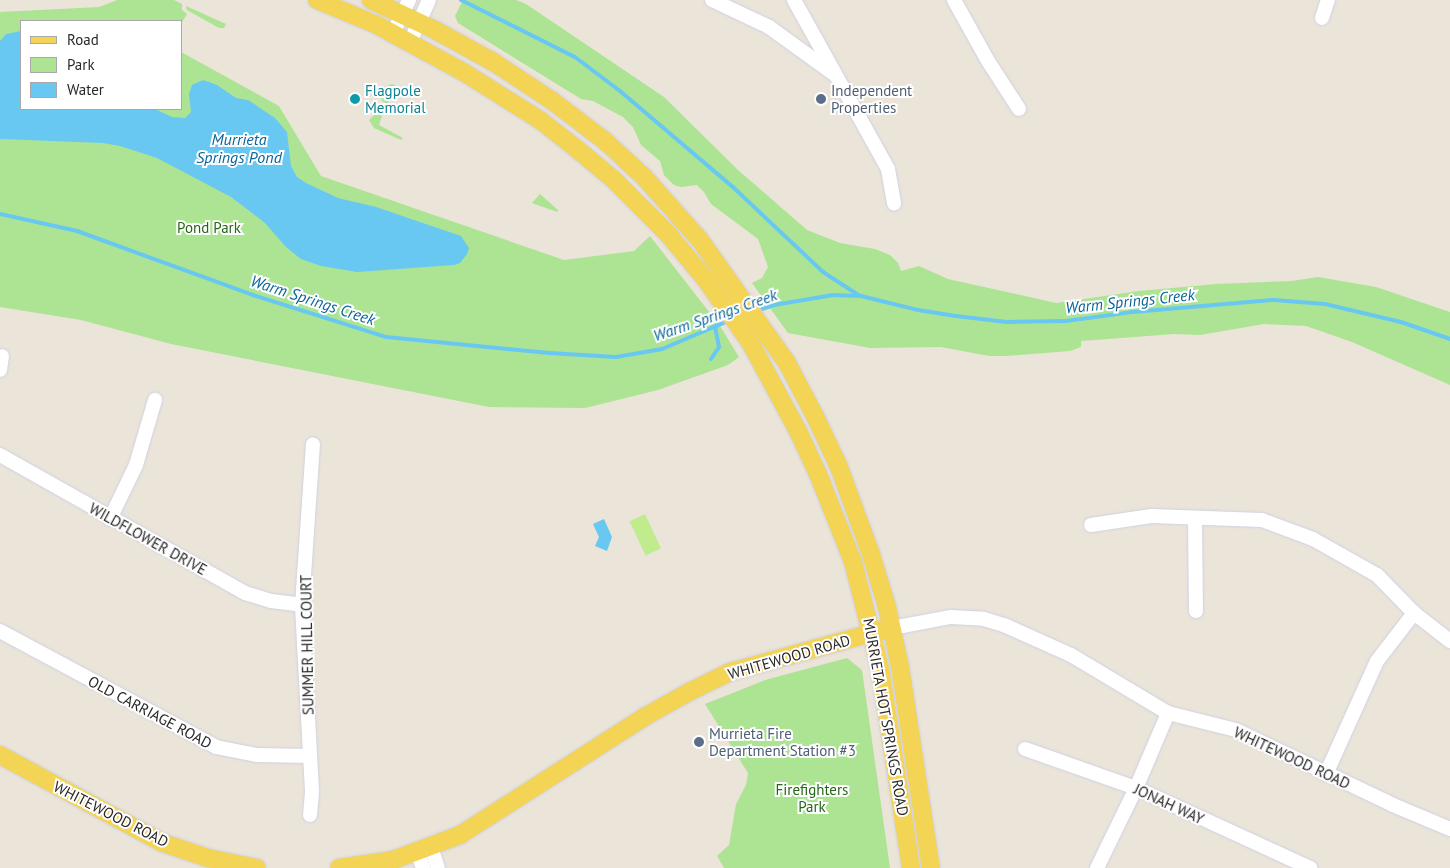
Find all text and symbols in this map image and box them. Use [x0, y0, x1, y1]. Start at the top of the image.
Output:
legend [20, 20, 182, 110]
text: Road [67, 30, 99, 49]
text: Park [67, 55, 95, 74]
text: Water [67, 80, 104, 99]
place label: Flagpole Memorial [365, 81, 426, 116]
place label: Independent Properties [831, 81, 912, 116]
marker: Flagpole Memorial [349, 93, 361, 105]
marker: Independent Properties [815, 93, 827, 105]
water label: Murrieta Springs Pond [196, 129, 282, 167]
park label: Pond Park [177, 219, 241, 237]
water label: Warm Springs Creek [248, 271, 378, 329]
water label: Warm Springs Creek [651, 285, 779, 345]
water label: Warm Springs Creek [1064, 285, 1196, 317]
street label: WILDFLOWER DRIVE [86, 499, 210, 579]
street label: SUMMER HILL COURT [297, 574, 317, 716]
street label: MURRIETA HOT SPRINGS ROAD [860, 616, 912, 818]
street label: WHITEWOOD ROAD [726, 631, 852, 683]
street label: OLD CARRIAGE ROAD [85, 672, 215, 752]
street label: WHITEWOOD ROAD [1231, 723, 1353, 793]
place label: Murrieta Fire Department Station #3 [709, 724, 856, 759]
marker: Murrieta Fire Department Station #3 [693, 736, 705, 748]
street label: WHITEWOOD ROAD [51, 777, 171, 851]
park label: Firefighters Park [776, 780, 848, 815]
street label: JONAH WAY [1131, 780, 1207, 828]

